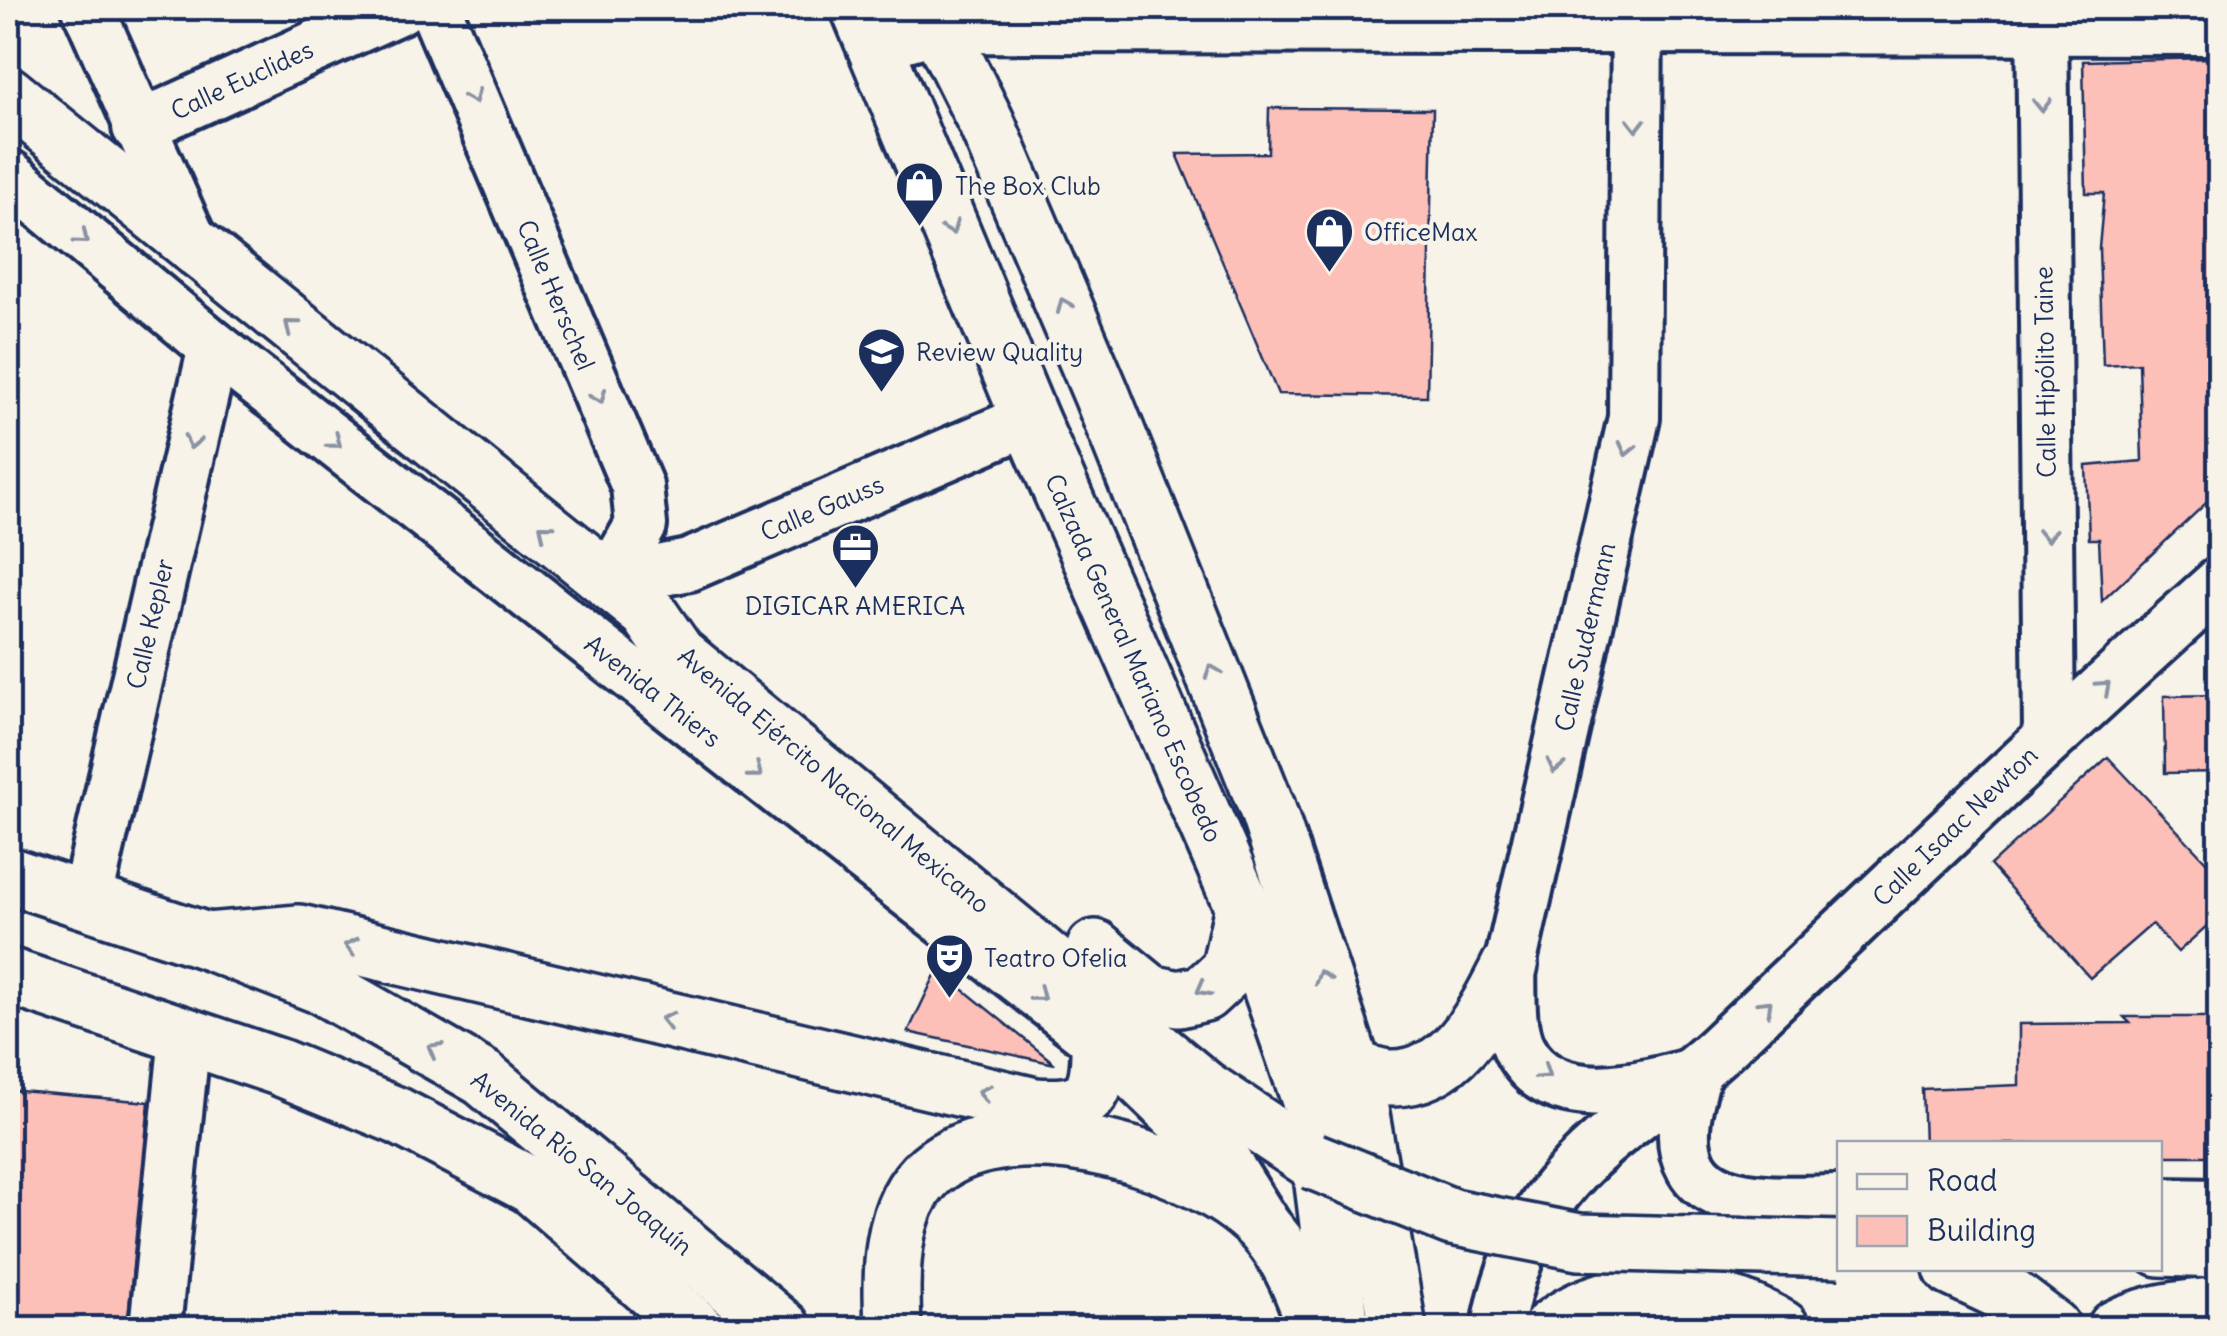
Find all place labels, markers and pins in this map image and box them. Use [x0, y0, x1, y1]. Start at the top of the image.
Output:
shop icon: The Box Club [894, 160, 946, 228]
place label: The Box Club [955, 170, 1101, 202]
shop icon: OfficeMax [1303, 206, 1355, 274]
place label: OfficeMax [1364, 216, 1478, 248]
school or university icon: Review Quality [855, 326, 907, 394]
place label: Review Quality [916, 336, 1083, 368]
office icon: DIGICAR AMERICA [829, 522, 881, 590]
place label: DIGICAR AMERICA [745, 590, 965, 622]
theatre icon: Teatro Ofelia [923, 932, 975, 1000]
place label: Teatro Ofelia [984, 942, 1127, 974]

